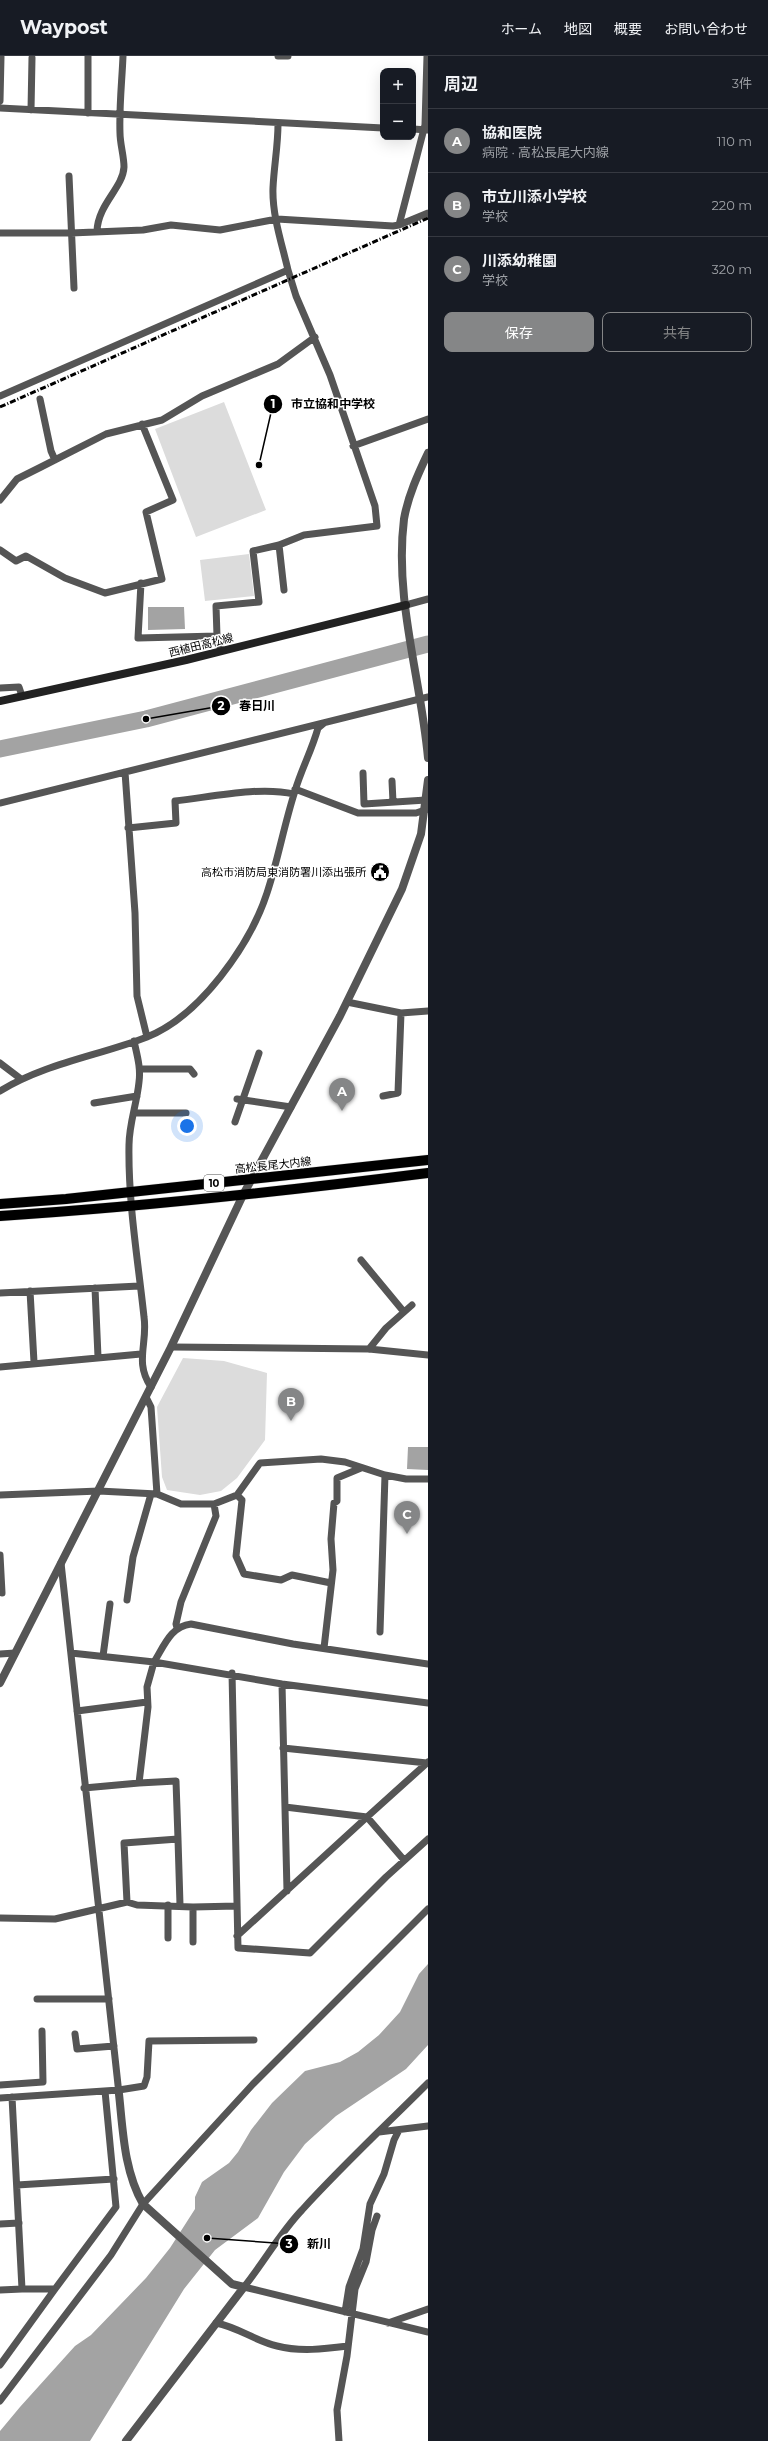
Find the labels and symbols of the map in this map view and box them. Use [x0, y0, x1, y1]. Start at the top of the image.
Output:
callout: 市立協和中学校 [263, 392, 383, 416]
text: 1 [271, 396, 275, 411]
text: 市立協和中学校 [291, 396, 375, 411]
street label: 西植田高松線 [167, 630, 235, 660]
callout: 春日川 [211, 694, 283, 718]
text: 2 [217, 698, 225, 713]
text: 春日川 [239, 698, 275, 713]
public building icon: 高松市消防局東消防署川添出張所 [369, 861, 391, 883]
place label: 高松市消防局東消防署川添出張所 [201, 865, 367, 879]
pin: A [329, 1078, 355, 1111]
your location [177, 1116, 197, 1136]
street label: 高松長尾大内線 [234, 1154, 312, 1176]
road number: 10 [204, 1175, 224, 1191]
pin: B [278, 1388, 304, 1421]
pin: C [394, 1501, 420, 1534]
callout: 新川 [279, 2232, 339, 2256]
text: 3 [284, 2236, 293, 2251]
text: 新川 [307, 2236, 331, 2251]

